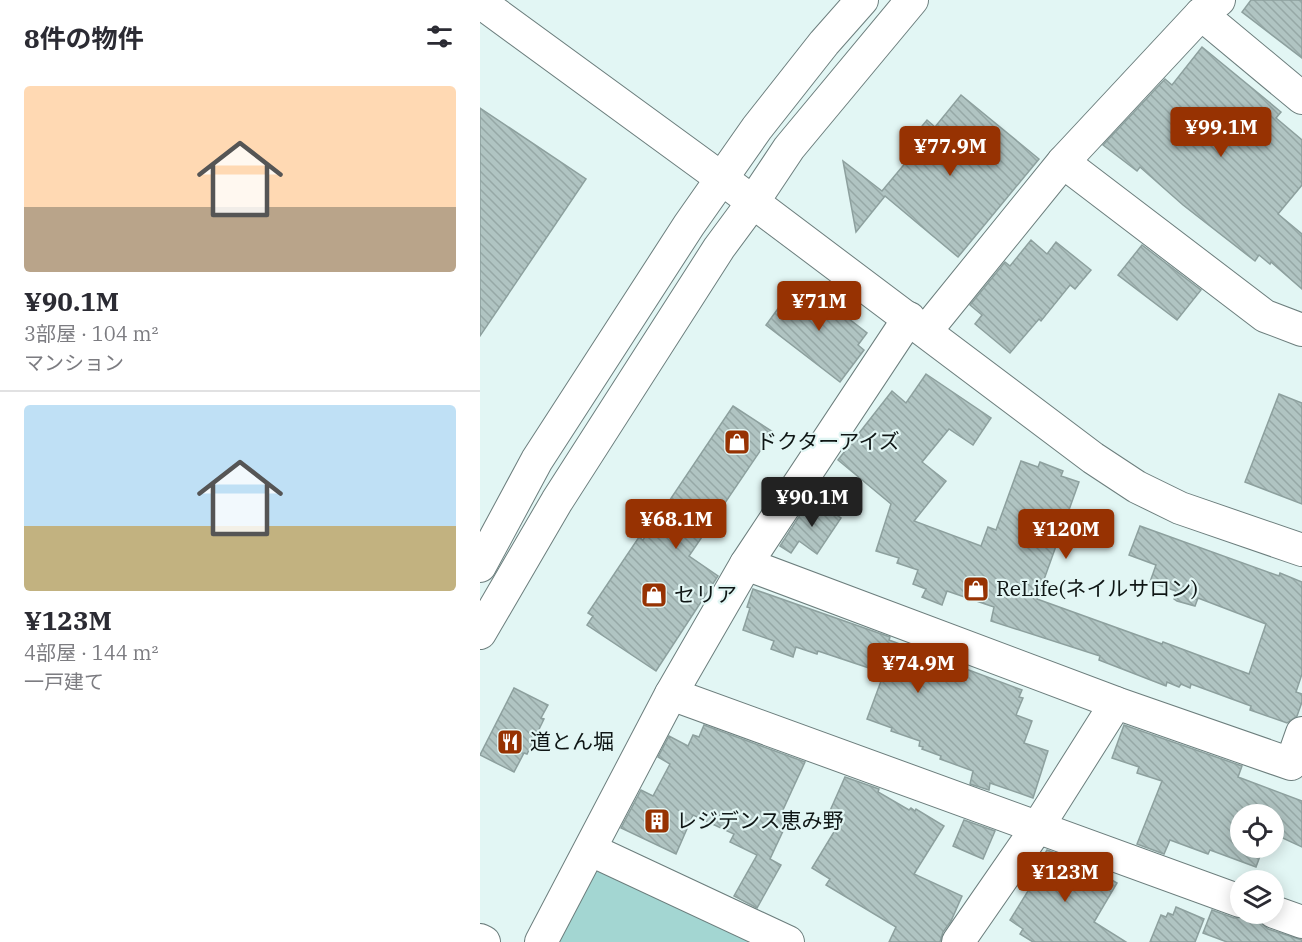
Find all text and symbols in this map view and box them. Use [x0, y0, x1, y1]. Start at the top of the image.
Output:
icon: filters [423, 20, 456, 53]
text: 8件の物件 [24, 21, 144, 55]
pin: ¥99.1M [1172, 107, 1270, 158]
text: ¥99.1M [1184, 113, 1258, 140]
icon: home [186, 125, 294, 233]
pin: ¥77.9M [901, 126, 999, 177]
text: ¥77.9M [913, 132, 987, 159]
pin: ¥71M [783, 281, 855, 332]
text: ¥90.1M [24, 284, 119, 318]
text: ¥71M [791, 287, 847, 314]
text: 3部屋 · 104 m² [24, 320, 158, 347]
text: マンション [24, 349, 124, 376]
shop icon: ドクターアイズ [722, 427, 752, 457]
place label: ドクターアイズ [756, 427, 900, 455]
icon: home [186, 444, 294, 552]
pin: ¥90.1M [763, 477, 861, 528]
text: ¥90.1M [775, 483, 849, 510]
pin: ¥68.1M [627, 499, 725, 550]
text: ¥68.1M [639, 505, 713, 532]
pin: ¥120M [1024, 509, 1108, 560]
text: ¥120M [1032, 515, 1100, 542]
shop icon: ReLife(ネイルサロン) [961, 574, 991, 604]
place label: ReLife(ネイルサロン) [996, 574, 1198, 602]
shop icon: セリア [639, 580, 669, 610]
place label: セリア [674, 580, 737, 608]
text: ¥123M [24, 603, 112, 637]
text: 4部屋 · 144 m² [24, 639, 158, 666]
pin: ¥74.9M [869, 643, 967, 694]
text: ¥74.9M [881, 649, 955, 676]
text: 一戸建て [24, 668, 104, 695]
restaurant icon: 道とん堀 [495, 727, 525, 757]
place label: 道とん堀 [530, 727, 614, 755]
map controls [1230, 804, 1284, 924]
button: locate [1230, 804, 1284, 858]
building icon: レジデンス恵み野 [642, 806, 672, 836]
place label: レジデンス恵み野 [676, 806, 844, 834]
pin: ¥123M [1023, 852, 1107, 903]
text: ¥123M [1031, 858, 1099, 885]
button: layers [1230, 870, 1284, 924]

